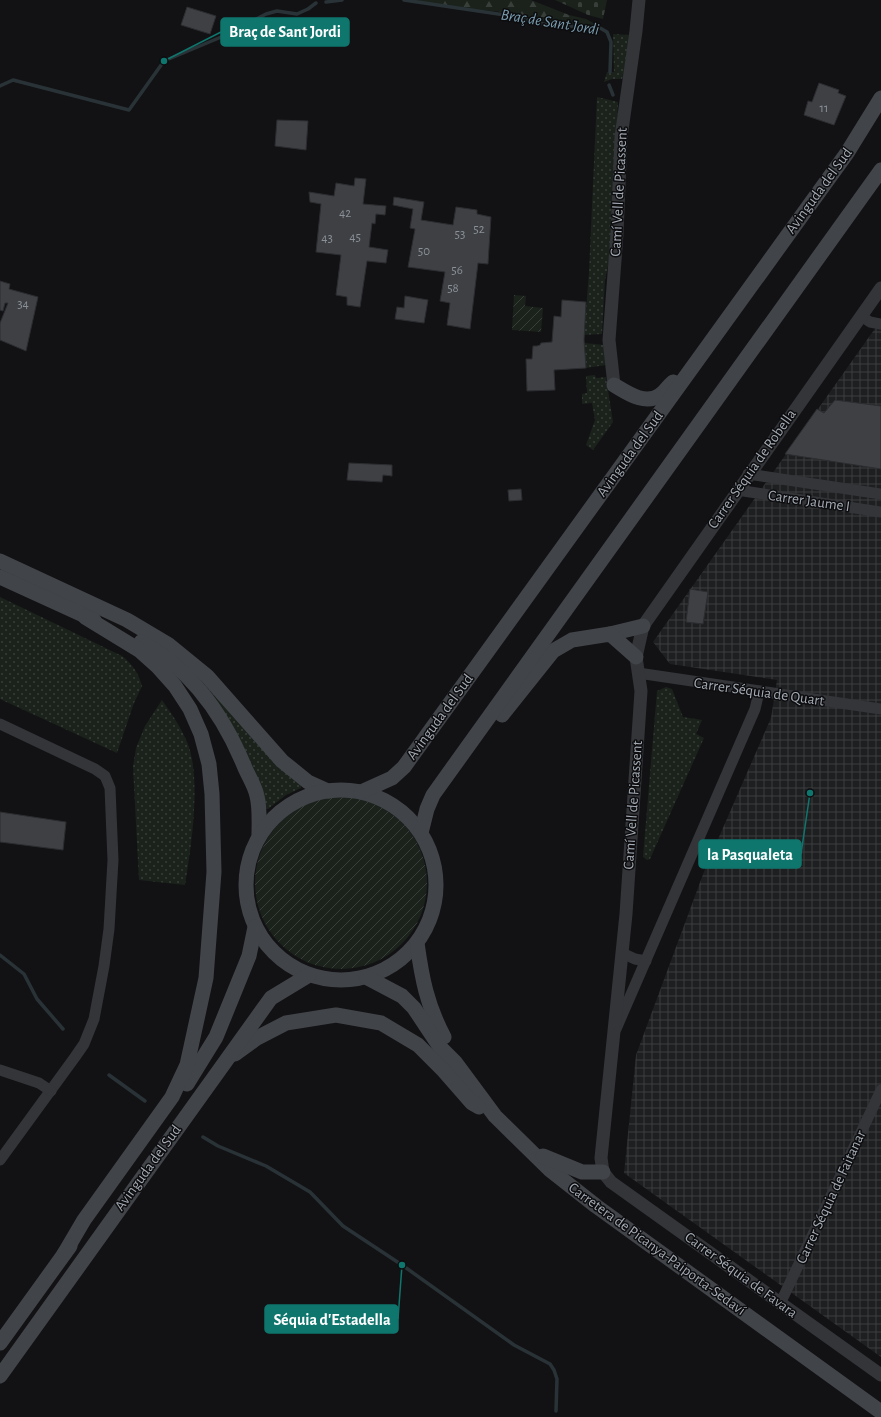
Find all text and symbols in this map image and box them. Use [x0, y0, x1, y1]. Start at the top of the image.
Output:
water label: Braç de Sant Jordi [500, 6, 601, 38]
callout: Braç de Sant Jordi [221, 18, 349, 46]
text: Braç de Sant Jordi [229, 24, 341, 40]
house number: 11 [820, 102, 828, 115]
street label: Camí Vell de Picassent [608, 127, 630, 257]
street label: Avinguda del Sud [783, 145, 855, 236]
house number: 42 [339, 207, 351, 220]
house number: 52 [473, 223, 485, 236]
house number: 53 [455, 228, 465, 241]
house number: 45 [349, 231, 361, 244]
house number: 43 [321, 232, 333, 245]
house number: 50 [418, 245, 430, 258]
house number: 56 [451, 264, 463, 277]
house number: 58 [447, 282, 459, 295]
house number: 34 [17, 298, 29, 311]
street label: Carrer Séquia de Robella [705, 407, 799, 531]
street label: Avinguda del Sud [594, 408, 666, 499]
street label: Carrer Jaume I [767, 488, 851, 514]
street label: Avinguda del Sud [404, 671, 476, 762]
street label: Carrer Séquia de Quart [693, 675, 825, 709]
street label: Camí Vell de Picassent [621, 740, 645, 870]
callout: la Pasqualeta [699, 840, 801, 868]
text: la Pasqualeta [707, 847, 793, 863]
street label: Avinguda del Sud [112, 1122, 184, 1213]
street label: Carrer Séquia de Faitanar [794, 1128, 869, 1266]
street label: Carretera de Picanya-Paiporta-Sedaví [566, 1180, 749, 1318]
street label: Carrer Séquia de Favara [682, 1229, 800, 1321]
callout: Séquia d'Estadella [265, 1305, 398, 1333]
text: Séquia d'Estadella [273, 1312, 391, 1328]

